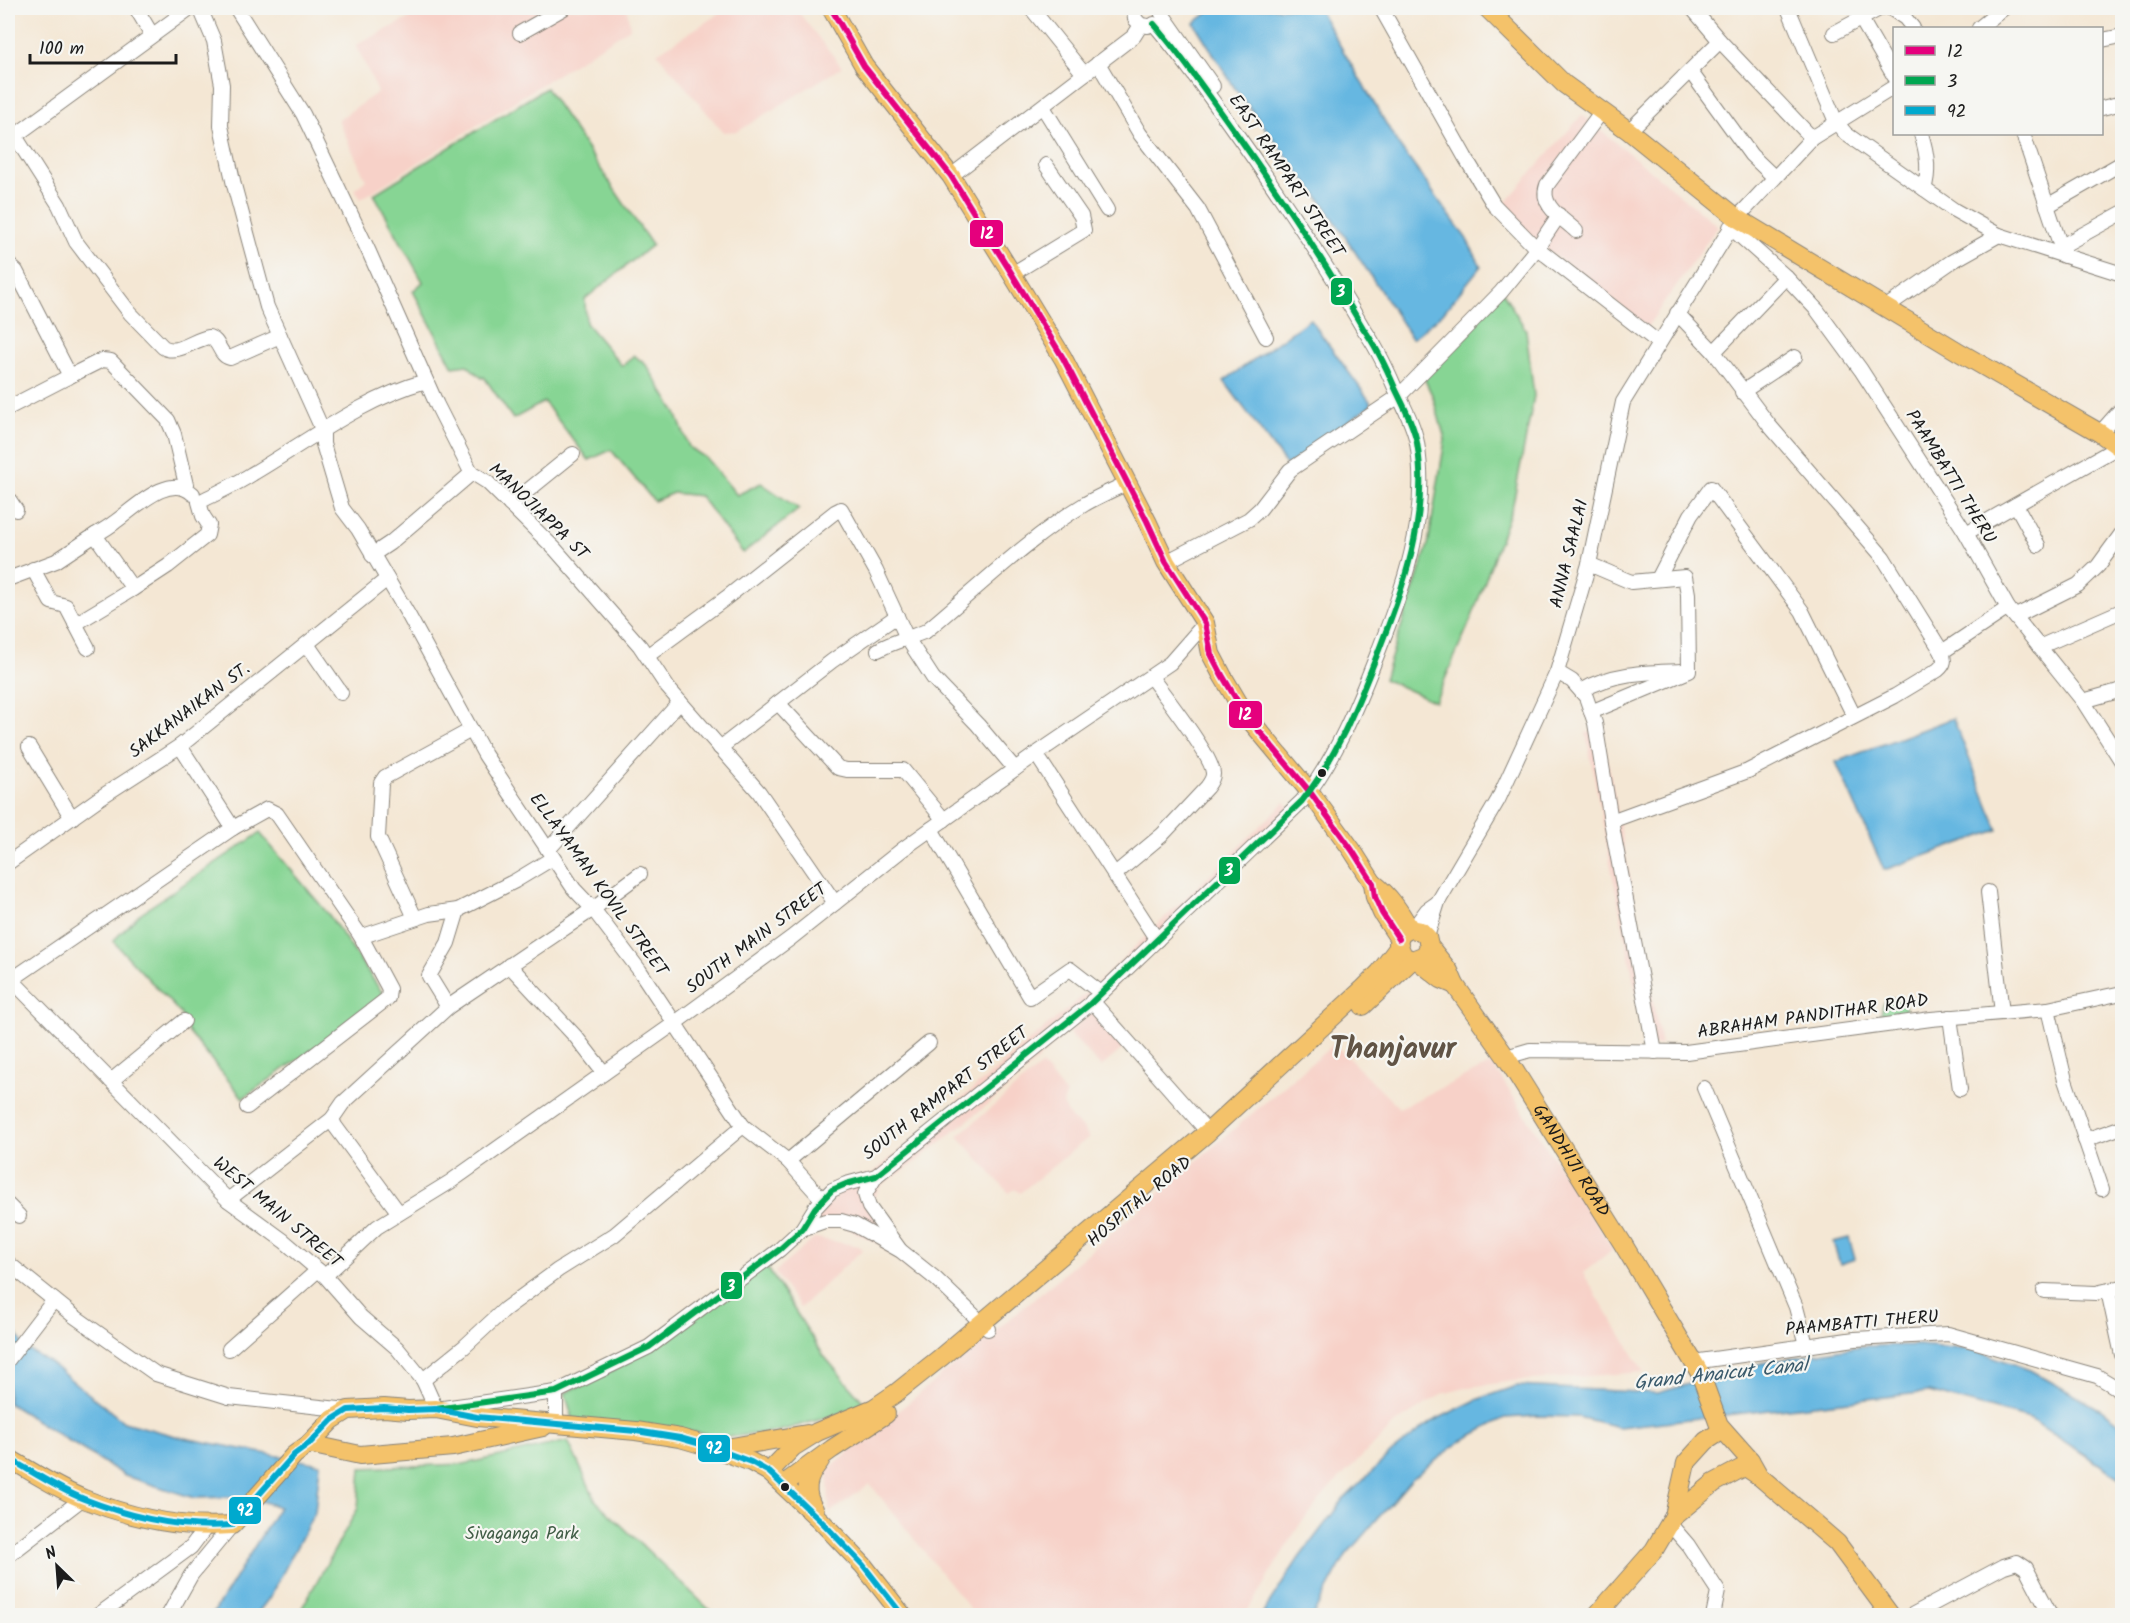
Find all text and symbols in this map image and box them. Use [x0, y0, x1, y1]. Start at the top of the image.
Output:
scale bar [30, 27, 176, 65]
legend [1893, 27, 2103, 135]
text: 100 m [39, 35, 84, 64]
text: 12 [1947, 38, 1963, 67]
text: 3 [1947, 68, 1957, 97]
street label: EAST RAMPART STREET [1220, 88, 1352, 265]
text: 92 [1947, 98, 1966, 127]
line badge: 12 [969, 219, 1004, 248]
text: 12 [980, 222, 994, 247]
line badge: 3 [1330, 277, 1353, 306]
text: 3 [1336, 280, 1346, 305]
street label: PAAMBATTI THERU [1897, 404, 2003, 550]
street label: MANOJIAPPA ST [481, 456, 596, 569]
street label: ANNA SAALAI [1542, 497, 1598, 611]
street label: SAKKANAIKAN ST. [123, 656, 257, 766]
line badge: 12 [1228, 700, 1263, 729]
text: 12 [1238, 703, 1252, 728]
unlabelled marker [1316, 767, 1328, 779]
street label: ELLAYAMAN KOVIL STREET [521, 787, 676, 984]
line badge: 3 [1218, 856, 1241, 885]
text: 3 [1224, 859, 1234, 884]
street label: SOUTH MAIN STREET [680, 875, 835, 1002]
street label: ABRAHAM PANDITHAR ROAD [1696, 986, 1931, 1048]
street label: SOUTH RAMPART STREET [857, 1019, 1037, 1168]
district label: Thanjavur [1330, 1026, 1457, 1074]
street label: GANDHIJI ROAD [1524, 1098, 1618, 1223]
street label: HOSPITAL ROAD [1081, 1149, 1199, 1255]
street label: WEST MAIN STREET [206, 1150, 349, 1277]
line badge: 3 [720, 1271, 743, 1300]
text: 3 [726, 1275, 736, 1300]
street label: PAAMBATTI THERU [1784, 1303, 1940, 1345]
water label: Grand Anaicut Canal [1633, 1350, 1813, 1400]
line badge: 92 [697, 1434, 731, 1463]
text: 92 [705, 1437, 723, 1462]
unlabelled marker [779, 1481, 791, 1493]
line badge: 92 [228, 1496, 262, 1525]
text: 92 [236, 1499, 254, 1524]
park label: Sivaganga Park [465, 1520, 579, 1549]
north arrow [27, 1536, 87, 1596]
text: N [41, 1540, 61, 1567]

